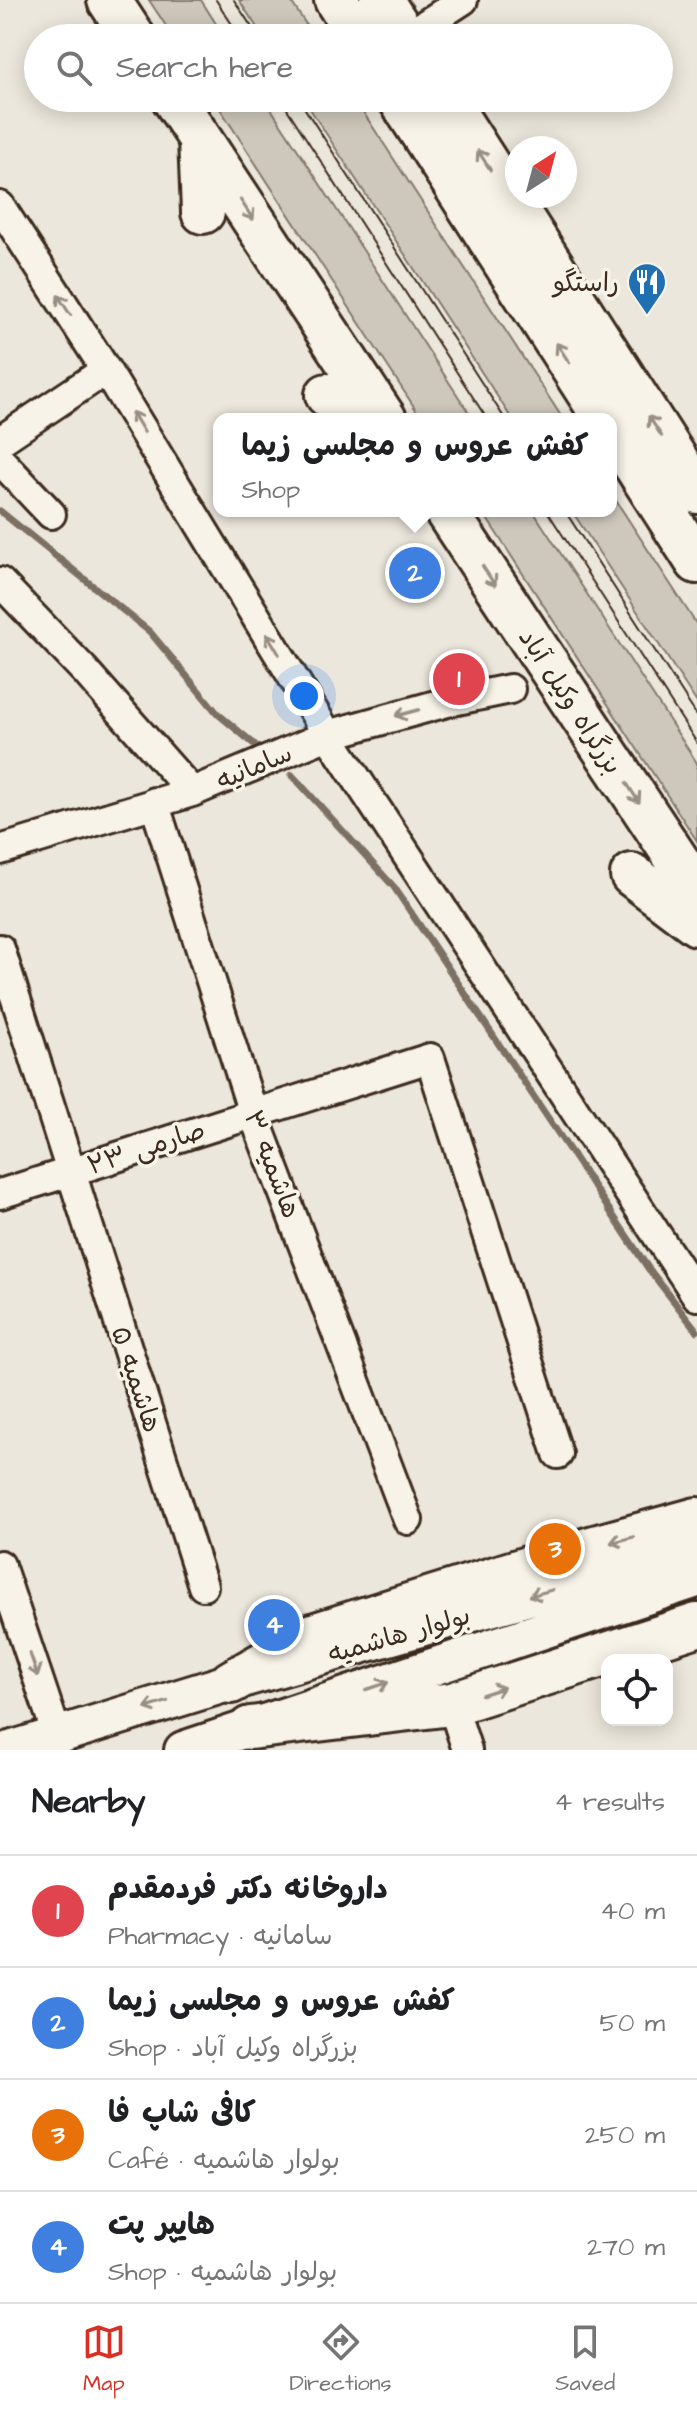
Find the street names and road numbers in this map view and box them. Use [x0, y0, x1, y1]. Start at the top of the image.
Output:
street label: بزرگراه وکیل آباد [510, 622, 631, 781]
street label: سامانیه [211, 735, 298, 799]
street label: هاشمیه ۳ [235, 1105, 309, 1224]
street label: صارمی ۲۳ [83, 1112, 210, 1184]
street label: هاشمیه ۵ [102, 1322, 170, 1437]
street label: بولوار هاشمیه [324, 1598, 474, 1672]

